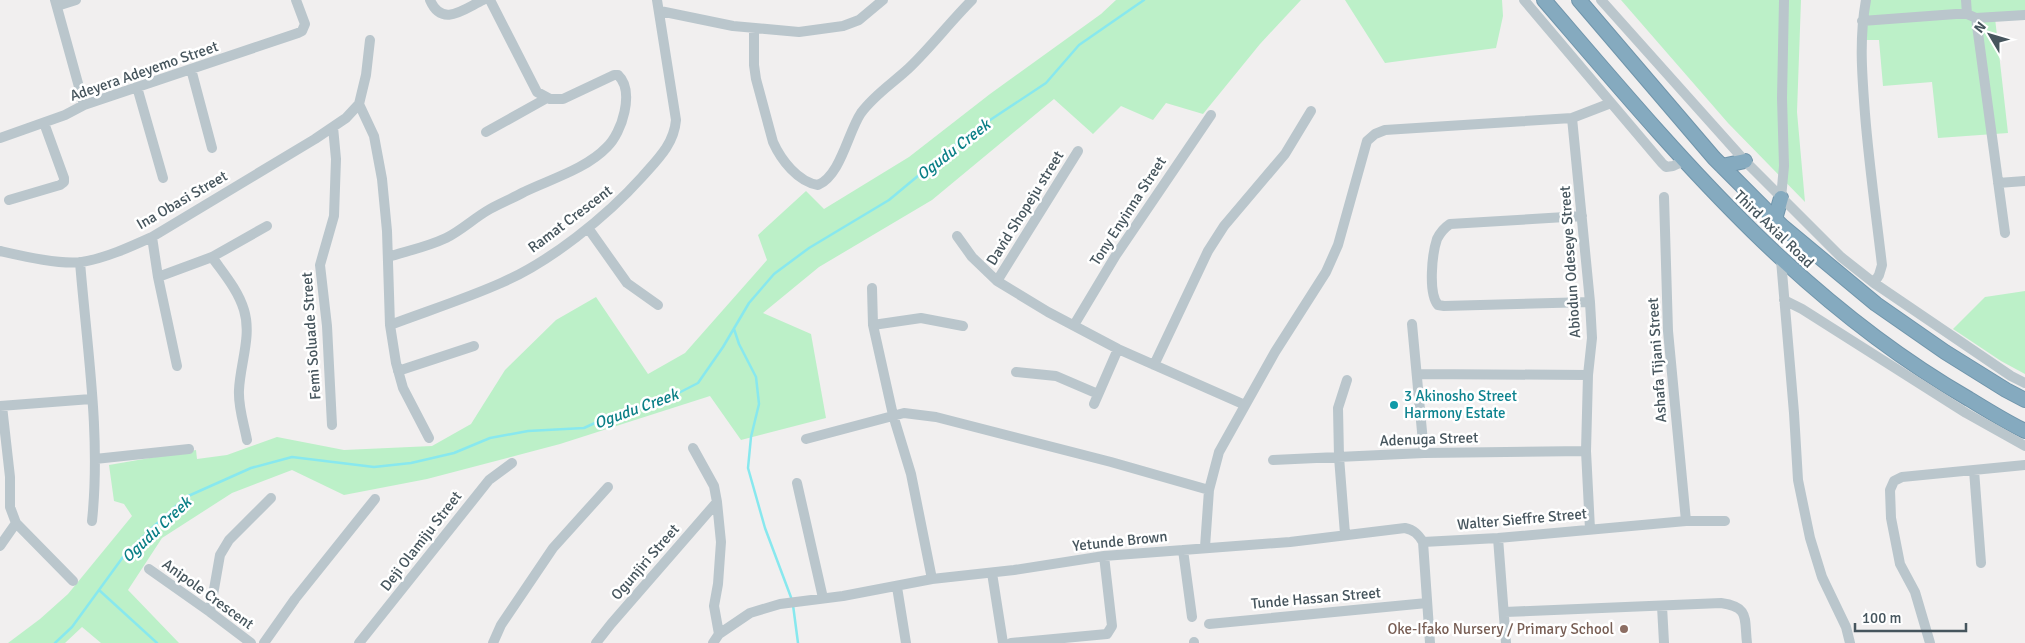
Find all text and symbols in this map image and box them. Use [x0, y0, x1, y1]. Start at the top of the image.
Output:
north arrow [1965, 10, 2015, 60]
text: N [1970, 18, 1990, 36]
street label: Adeyera Adeyemo Street [67, 37, 221, 105]
water label: Ogudu Creek [913, 114, 996, 185]
street label: David Shopeju street [982, 147, 1068, 269]
street label: Tony Enyinna Street [1086, 153, 1170, 269]
street label: Ina Obasi Street [133, 167, 231, 233]
street label: Ramat Crescent [524, 181, 616, 257]
street label: Abiodun Odeseye Street [1556, 185, 1584, 339]
street label: Third Axial Road [1730, 186, 1818, 272]
street label: Femi Soluade Street [298, 271, 324, 401]
street label: Ashafa Tijani Street [1644, 297, 1670, 423]
water label: Ogudu Creek [592, 384, 683, 433]
place label: 3 Akinosho Street Harmony Estate [1404, 387, 1517, 422]
marker: 3 Akinosho Street Harmony Estate [1388, 399, 1400, 411]
street label: Adenuga Street [1379, 428, 1479, 450]
street label: Deji Olamiju Street [377, 488, 465, 594]
water label: Ogudu Creek [118, 491, 197, 567]
street label: Walter Sieffre Street [1456, 504, 1588, 534]
street label: Ogunjiri Street [607, 520, 683, 604]
street label: Yetunde Brown [1072, 527, 1168, 555]
street label: Anipole Crescent [159, 555, 257, 633]
street label: Tunde Hassan Street [1250, 583, 1382, 613]
scale bar [1855, 600, 1966, 632]
text: 100 m [1862, 609, 1902, 627]
place label: Oke-Ifako Nursery / Primary School [1387, 620, 1614, 638]
marker: Oke-Ifako Nursery / Primary School [1618, 623, 1630, 635]

